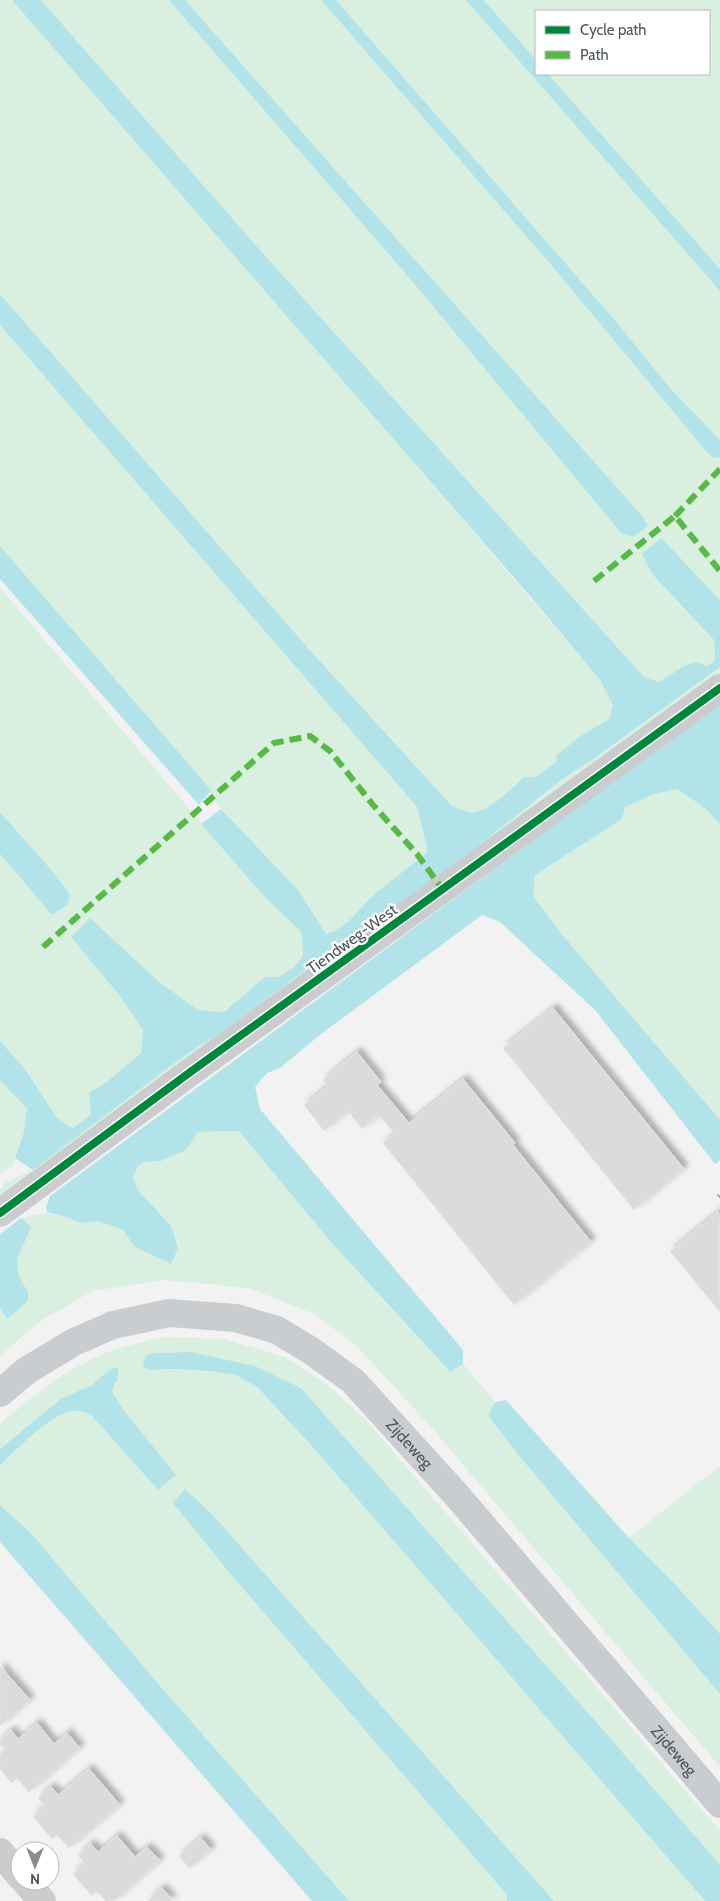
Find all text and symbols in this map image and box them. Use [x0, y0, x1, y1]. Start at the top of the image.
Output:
legend [535, 10, 710, 75]
text: Cycle path [580, 21, 646, 39]
text: Path [580, 46, 609, 64]
street label: Tiendweg-West [303, 900, 401, 978]
street label: Zijdeweg [382, 1415, 438, 1473]
street label: Zijdeweg [647, 1721, 702, 1780]
north arrow [10, 1841, 60, 1891]
text: N [30, 1870, 40, 1888]

